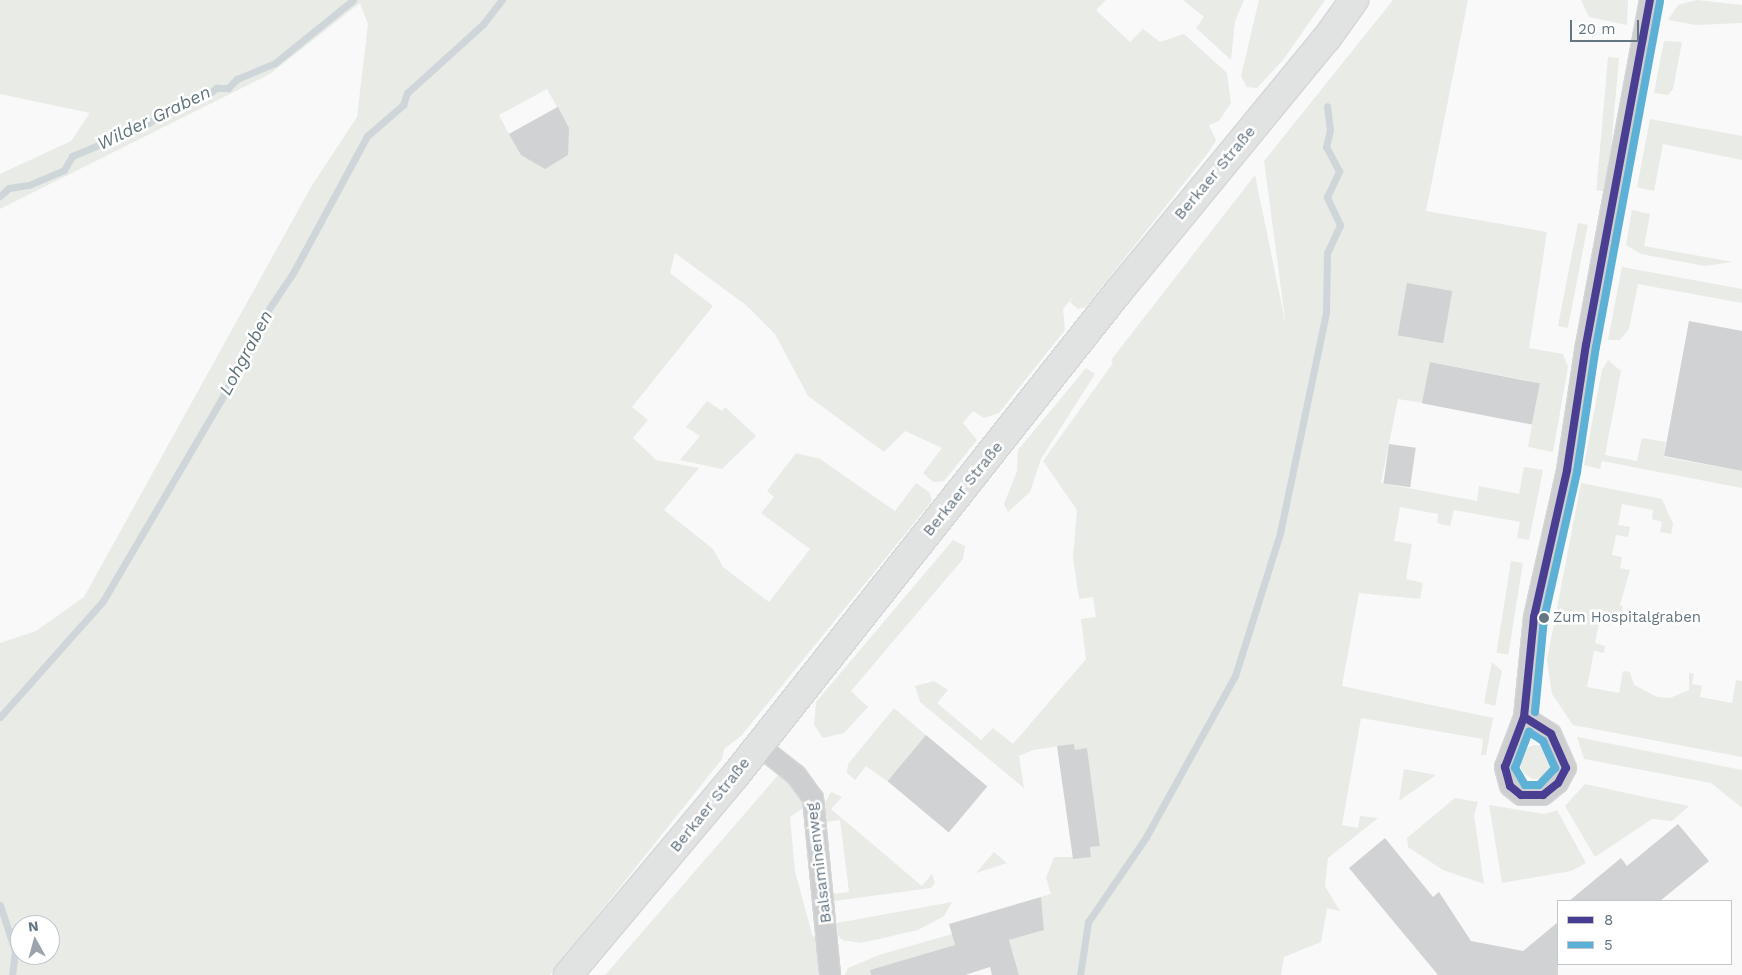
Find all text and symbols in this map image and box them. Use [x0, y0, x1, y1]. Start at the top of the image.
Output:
scale bar [1572, 10, 1641, 42]
text: 20 m [1578, 20, 1616, 38]
water label: Wilder Graben [94, 81, 214, 155]
street label: Berkaer Straße [1170, 122, 1260, 224]
water label: Lohgraben [215, 307, 277, 399]
street label: Berkaer Straße [919, 438, 1007, 540]
place label: Zum Hospitalgraben [1553, 609, 1701, 627]
marker: Zum Hospitalgraben [1539, 613, 1549, 623]
street label: Berkaer Straße [666, 754, 754, 856]
street label: Balsaminenweg [802, 802, 836, 924]
legend [1557, 900, 1732, 965]
text: 8 [1604, 911, 1613, 929]
north arrow [10, 915, 60, 965]
text: N [27, 918, 39, 935]
text: 5 [1604, 936, 1613, 954]

